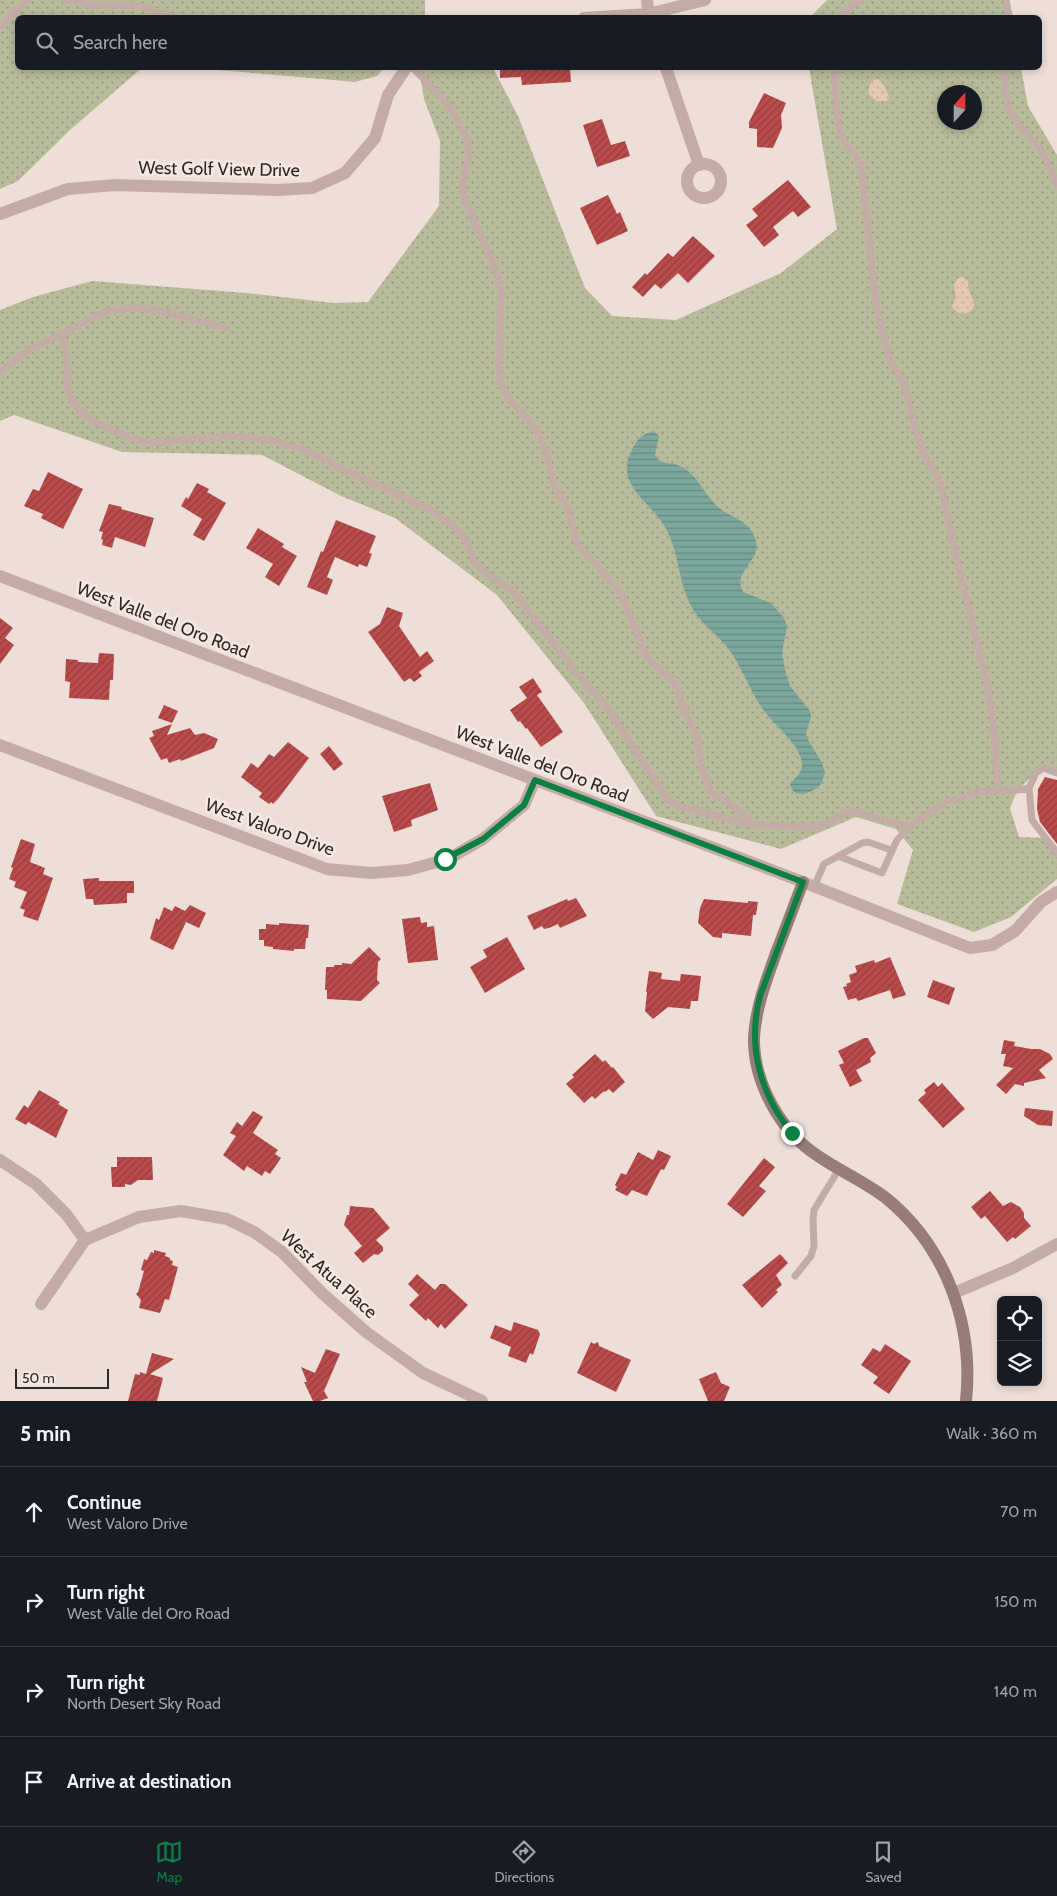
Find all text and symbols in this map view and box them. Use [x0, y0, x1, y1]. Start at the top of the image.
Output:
search box [15, 15, 1042, 70]
icon: search [33, 29, 61, 57]
text: Search here [73, 31, 167, 54]
north arrow [937, 85, 982, 130]
street label: West Golf View Drive [138, 157, 300, 181]
street label: West Valle del Oro Road [73, 577, 253, 663]
street label: West Valle del Oro Road [452, 721, 632, 807]
street label: West Valoro Drive [202, 793, 338, 861]
route start [434, 848, 457, 871]
route end [781, 1122, 804, 1145]
street label: West Atua Place [276, 1225, 382, 1323]
map controls [997, 1296, 1042, 1386]
button: locate [997, 1296, 1042, 1341]
button: layers [997, 1341, 1042, 1386]
scale bar [15, 1366, 109, 1389]
text: 50 m [22, 1369, 55, 1387]
text: 5 min [20, 1421, 71, 1446]
text: Walk · 360 m [946, 1424, 1037, 1443]
text: Continue [67, 1491, 141, 1514]
icon: ahead [20, 1498, 48, 1526]
text: 70 m [1000, 1502, 1037, 1521]
text: West Valoro Drive [67, 1514, 188, 1533]
text: Turn right [67, 1581, 145, 1604]
icon: right [20, 1588, 48, 1616]
text: 150 m [994, 1592, 1037, 1611]
text: West Valle del Oro Road [67, 1604, 230, 1623]
text: Turn right [67, 1671, 145, 1694]
icon: right [20, 1678, 48, 1706]
text: 140 m [994, 1682, 1037, 1701]
text: North Desert Sky Road [67, 1694, 221, 1713]
icon: arrive [20, 1768, 48, 1796]
text: Arrive at destination [67, 1770, 231, 1793]
tab: Map [155, 1838, 183, 1886]
tab: Directions [494, 1838, 554, 1886]
tab: Saved [865, 1838, 902, 1886]

